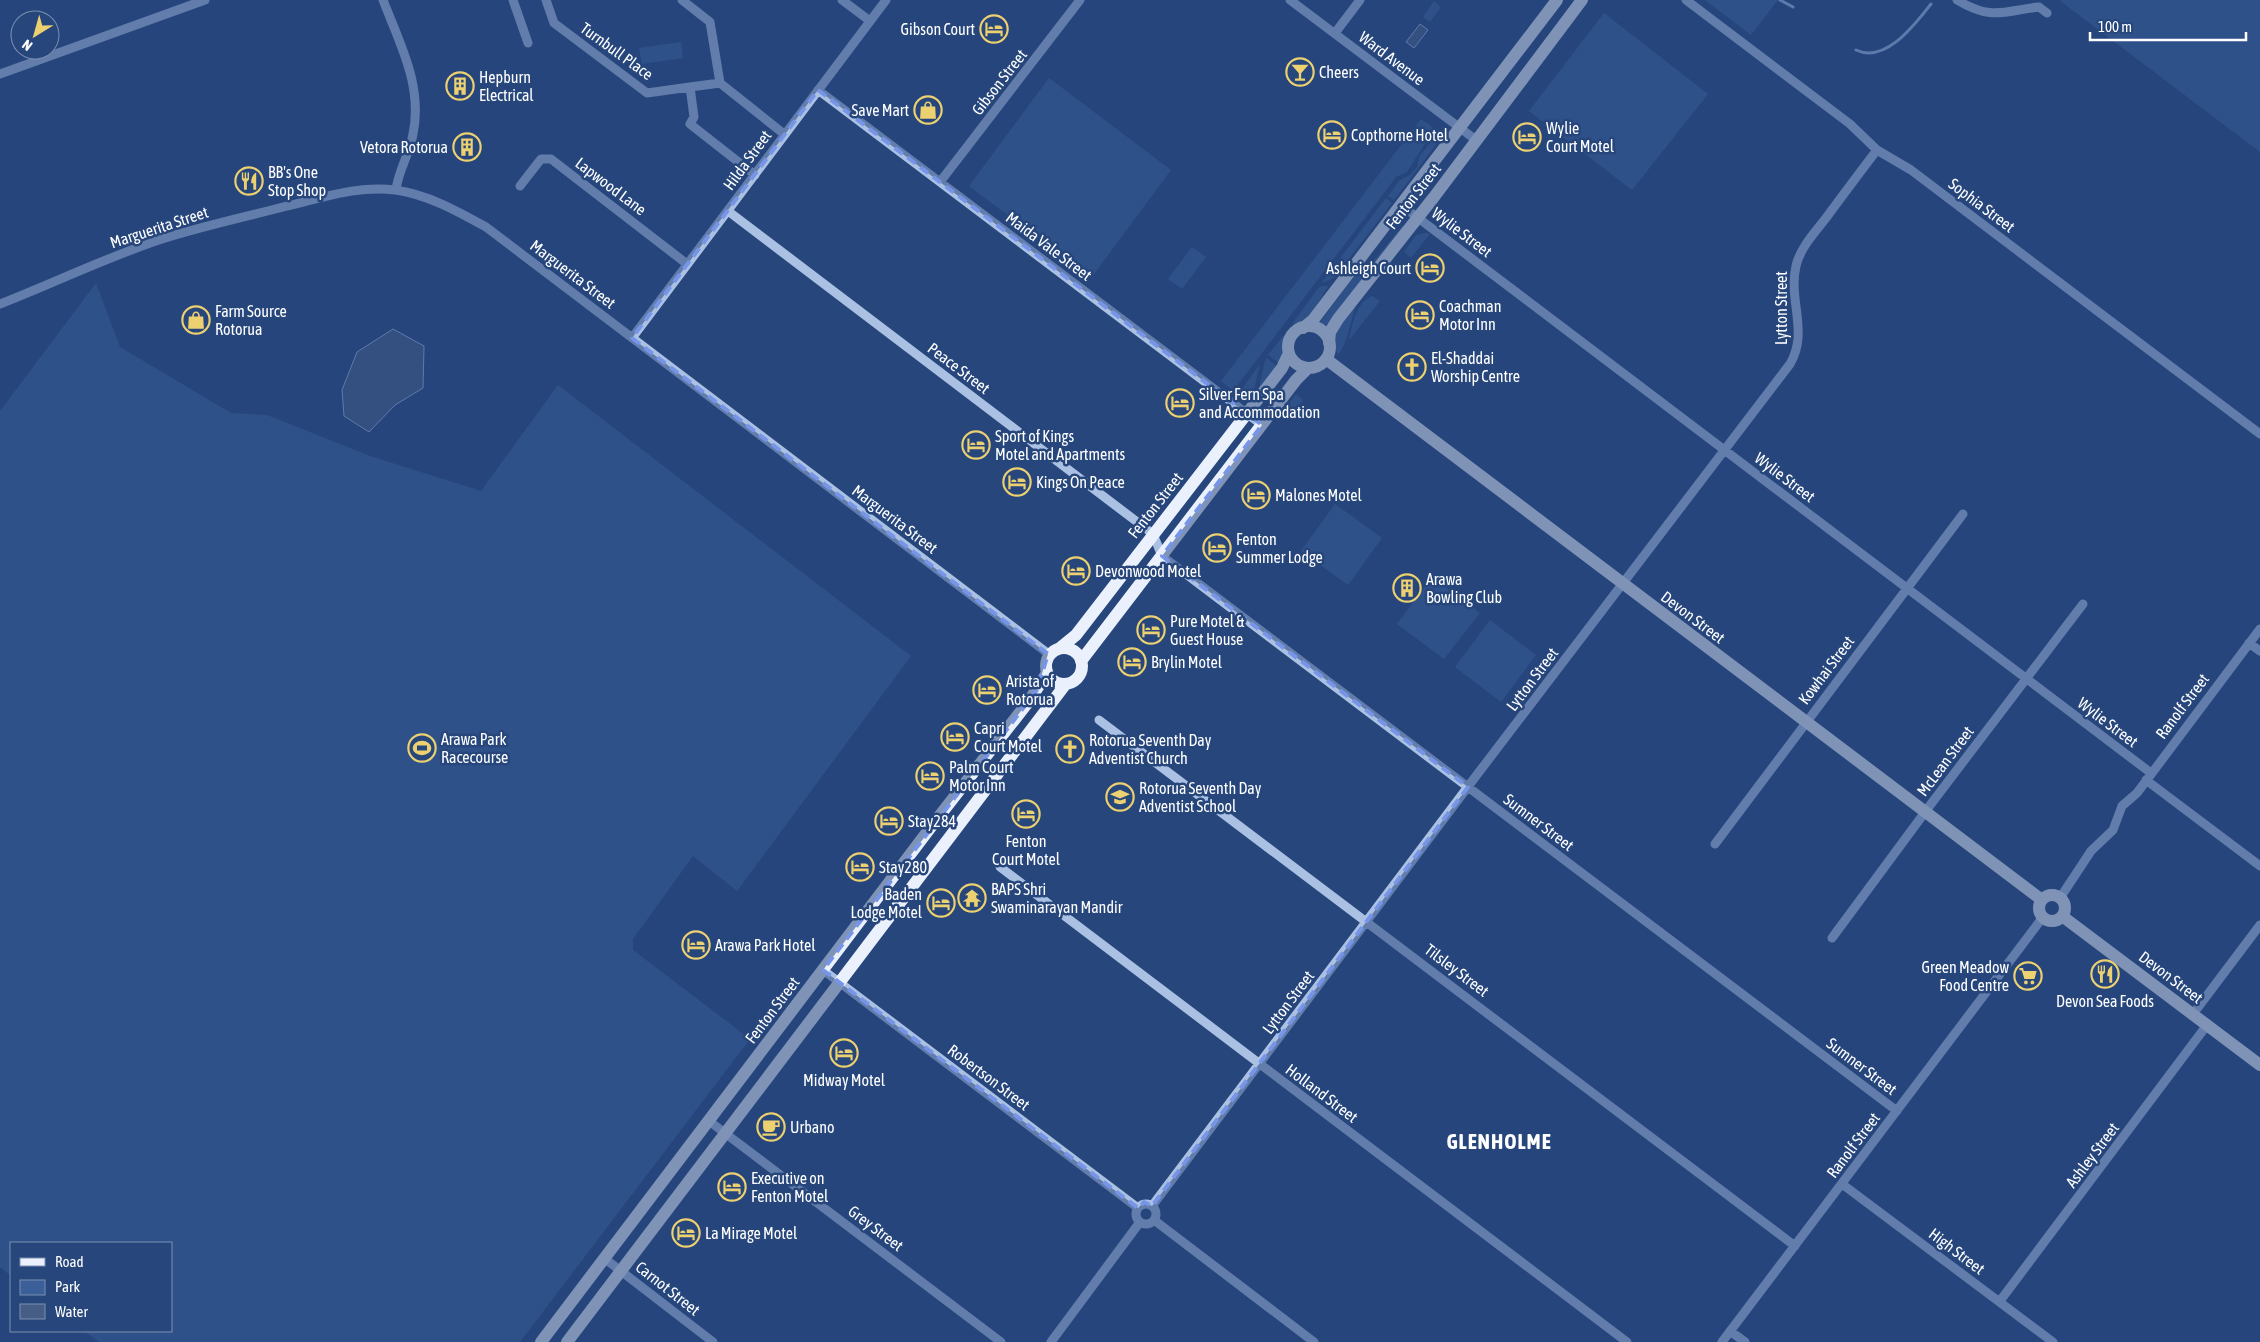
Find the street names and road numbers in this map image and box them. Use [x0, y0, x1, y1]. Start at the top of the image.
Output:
street label: Turnbull Place [577, 19, 657, 83]
street label: Ward Avenue [1356, 28, 1428, 88]
street label: Gibson Street [968, 45, 1030, 118]
street label: Hilda Street [719, 126, 775, 193]
street label: Lapwood Lane [571, 154, 650, 219]
street label: Fenton Street [1382, 159, 1444, 232]
street label: Sophia Street [1945, 174, 2019, 237]
street label: Marguerita Street [108, 203, 211, 252]
street label: Wylie Street [1428, 204, 1496, 261]
street label: Maida Vale Street [1003, 208, 1096, 284]
street label: Marguerita Street [526, 236, 619, 313]
street label: Lytton Street [1772, 271, 1791, 345]
street label: Peace Street [924, 339, 994, 397]
street label: Wylie Street [1751, 449, 1819, 506]
street label: Fenton Street [1124, 468, 1186, 541]
street label: Marguerita Street [848, 481, 941, 558]
street label: Devon Street [1658, 587, 1729, 647]
street label: Kowhai Street [1795, 632, 1858, 708]
street label: Lytton Street [1503, 644, 1562, 715]
street label: Ranolf Street [2152, 670, 2212, 742]
street label: Wylie Street [2074, 694, 2142, 751]
street label: McLean Street [1913, 722, 1977, 799]
street label: Sumner Street [1500, 790, 1578, 854]
street label: Tilsley Street [1421, 940, 1493, 1001]
street label: Devon Street [2136, 947, 2207, 1007]
street label: Lytton Street [1259, 967, 1318, 1038]
street label: Fenton Street [741, 973, 803, 1047]
street label: Sumner Street [1823, 1034, 1901, 1098]
street label: Robertson Street [945, 1040, 1034, 1114]
street label: Holland Street [1282, 1060, 1362, 1126]
street label: Ranolf Street [1823, 1109, 1883, 1181]
street label: Ashley Street [2062, 1119, 2123, 1191]
street label: Grey Street [844, 1201, 907, 1256]
street label: High Street [1925, 1224, 1989, 1279]
street label: Carnot Street [632, 1257, 704, 1319]

